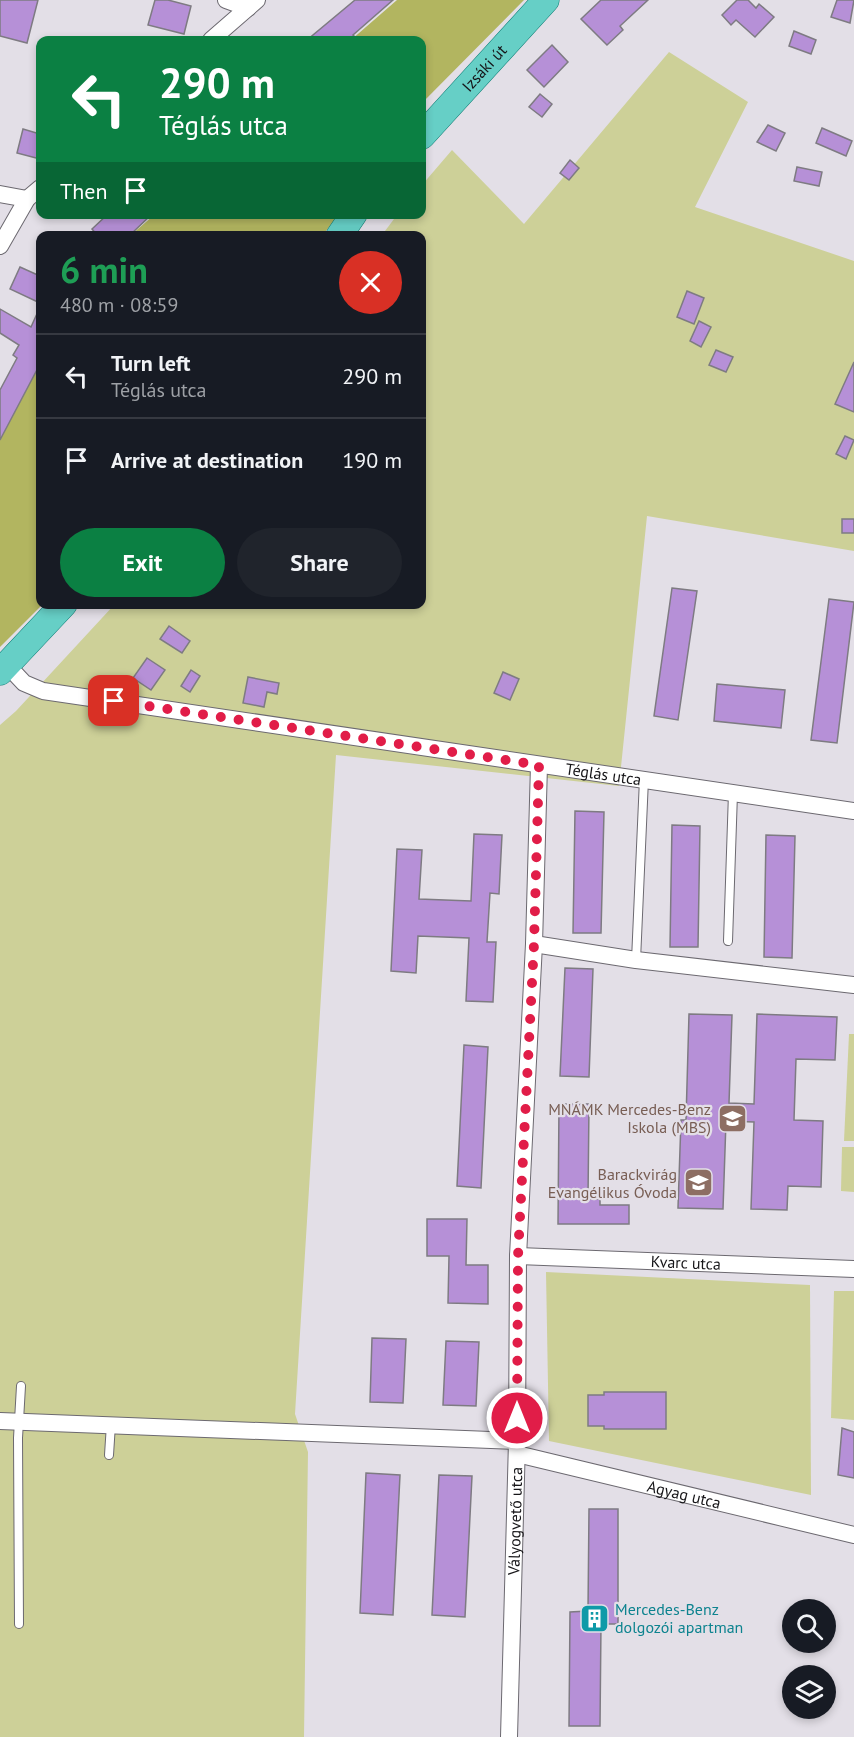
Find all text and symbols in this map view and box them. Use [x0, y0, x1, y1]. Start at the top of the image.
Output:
street label: Izsáki út [457, 40, 511, 96]
text: 290 m [159, 55, 275, 110]
icon: left [60, 60, 138, 138]
text: Téglás utca [159, 108, 288, 142]
icon: arrive [119, 174, 152, 207]
text: Then [60, 177, 107, 205]
text: 6 min [60, 246, 148, 293]
button: close [339, 251, 402, 314]
text: 480 m · 08:59 [60, 292, 178, 318]
text: Turn left [111, 349, 191, 377]
icon: left [60, 360, 93, 393]
text: 290 m [342, 362, 402, 390]
text: Téglás utca [111, 377, 206, 403]
icon: arrive [60, 444, 93, 477]
text: Arrive at destination [111, 446, 303, 474]
text: 190 m [342, 446, 402, 474]
button: Exit [60, 528, 225, 597]
button: Share [237, 528, 402, 597]
pin [88, 675, 139, 726]
icon: arrive [97, 684, 130, 717]
street label: Téglás utca [564, 758, 643, 789]
place label: MNÁMK Mercedes-Benz Iskola (MBS) [548, 1099, 711, 1137]
school or university icon: MNÁMK Mercedes-Benz Iskola (MBS) [716, 1102, 748, 1134]
place label: Barackvirág Evangélikus Óvoda [548, 1164, 677, 1202]
school or university icon: Barackvirág Evangélikus Óvoda [682, 1167, 714, 1199]
street label: Kvarc utca [650, 1251, 721, 1274]
position arrow [485, 1386, 549, 1450]
street label: Vályogvető utca [503, 1467, 526, 1576]
street label: Agyag utca [645, 1476, 723, 1513]
place label: Mercedes-Benz dolgozói apartman [615, 1599, 743, 1637]
map controls [782, 1599, 836, 1719]
button: search [782, 1599, 836, 1653]
building icon: Mercedes-Benz dolgozói apartman [578, 1602, 610, 1634]
button: layers [782, 1665, 836, 1719]

